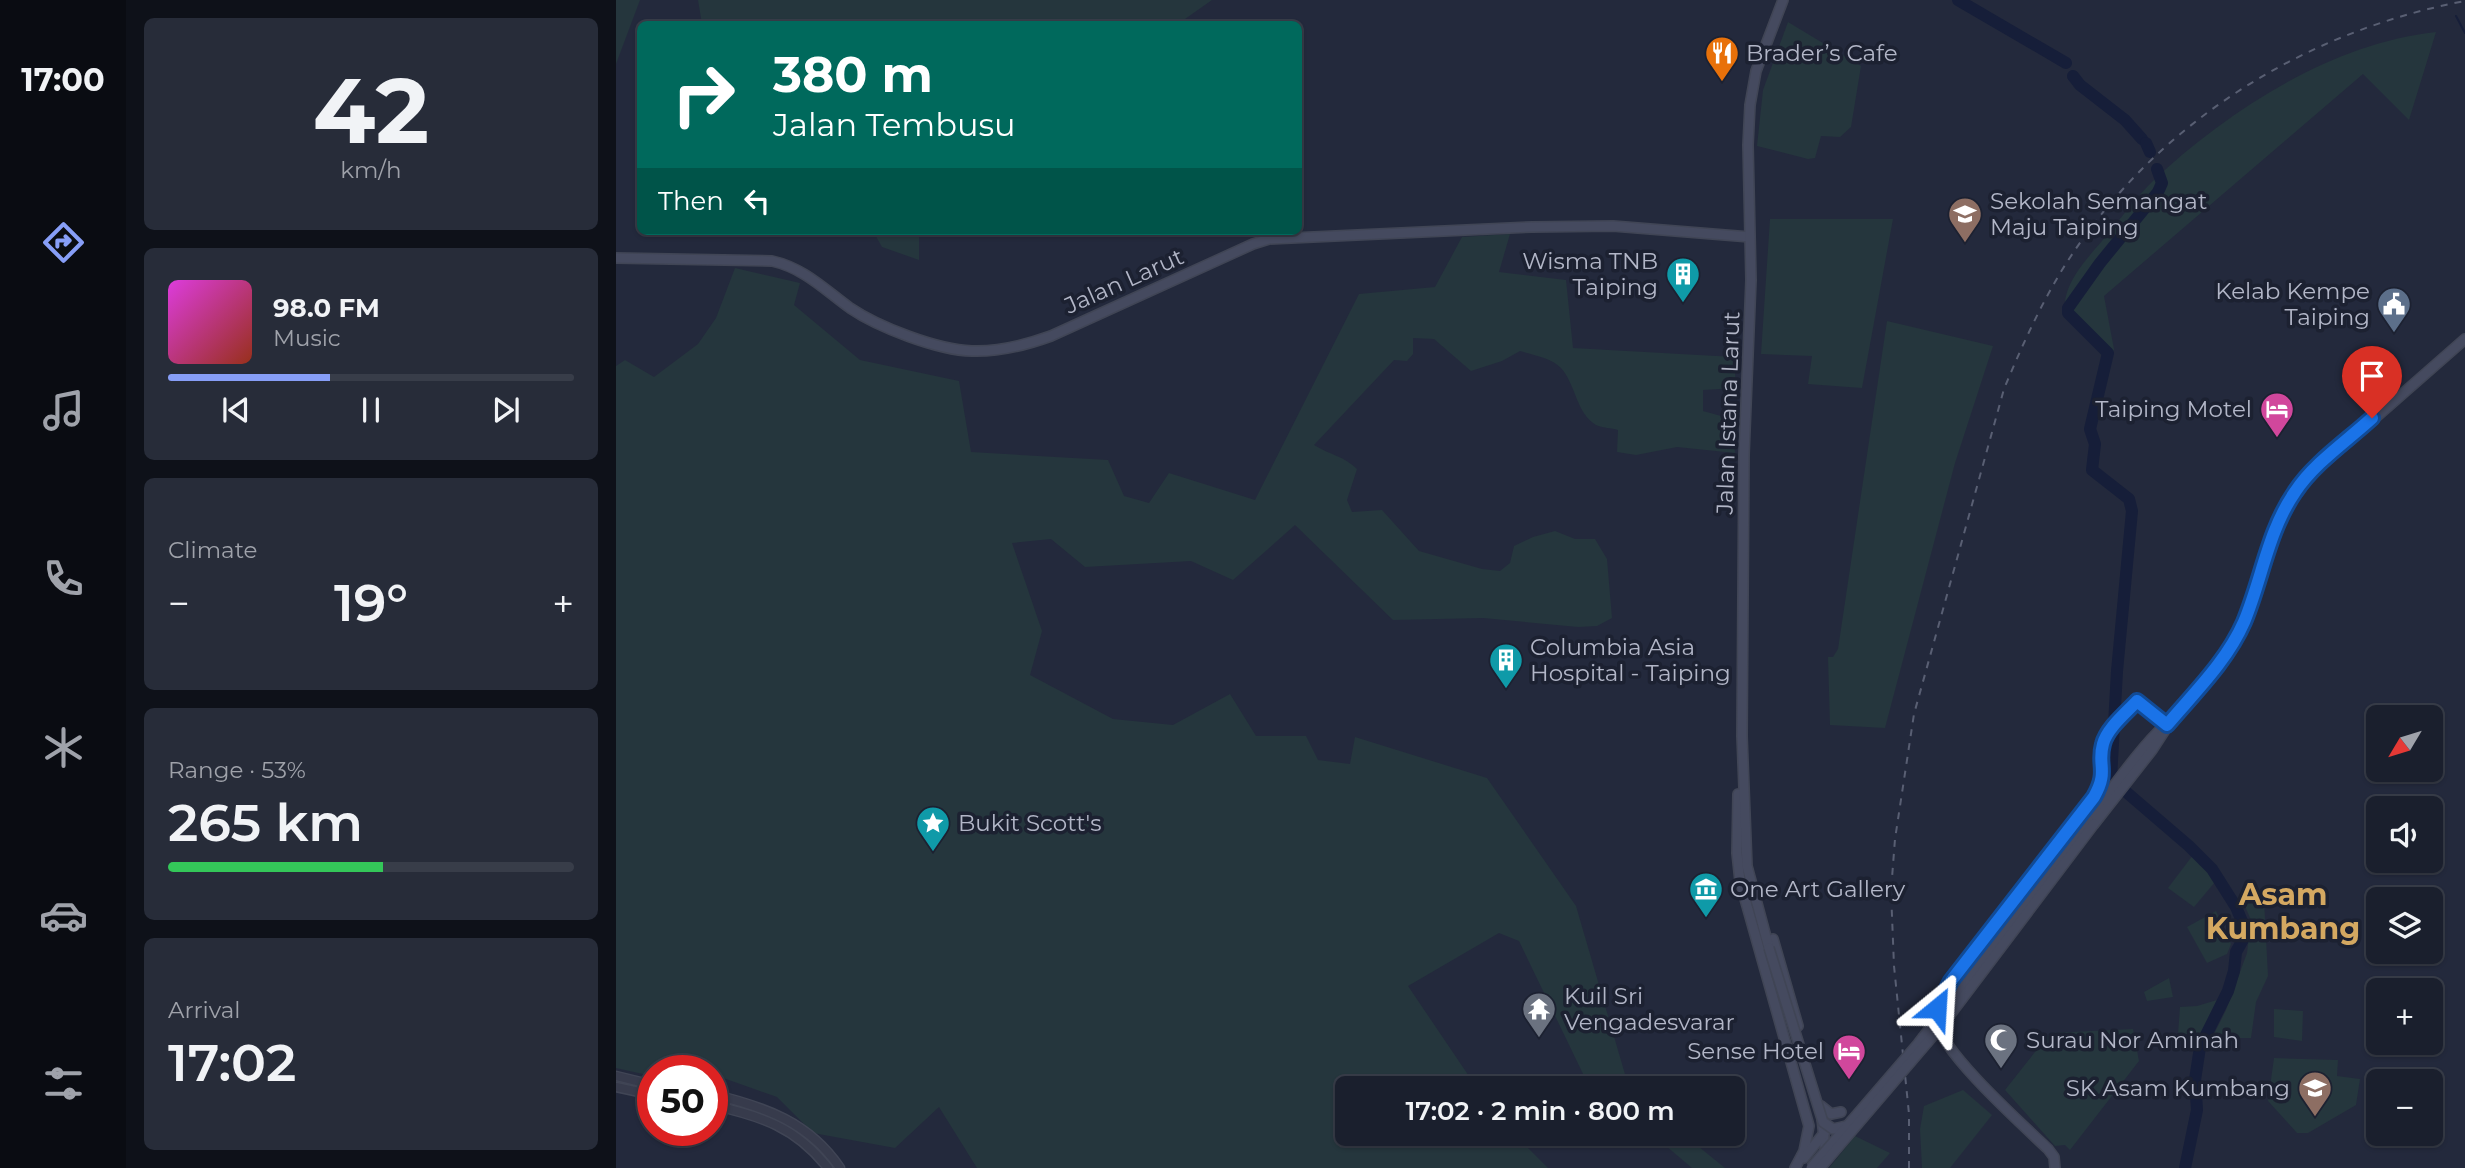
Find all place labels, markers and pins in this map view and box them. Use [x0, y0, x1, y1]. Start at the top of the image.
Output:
restaurant icon: Brader’s Cafe [1703, 34, 1741, 83]
place label: Brader’s Cafe [1746, 39, 1898, 67]
place label: Sekolah Semangat Maju Taiping [1990, 187, 2207, 241]
school or university icon: Sekolah Semangat Maju Taiping [1946, 195, 1984, 244]
place label: Wisma TNB Taiping [1522, 247, 1658, 301]
building icon: Wisma TNB Taiping [1664, 255, 1702, 304]
place label: Kelab Kempe Taiping [2215, 277, 2370, 331]
public building icon: Kelab Kempe Taiping [2375, 285, 2413, 334]
pin [2342, 346, 2402, 418]
hotel icon: Taiping Motel [2258, 390, 2296, 439]
place label: Taiping Motel [2095, 395, 2252, 423]
place label: Columbia Asia Hospital - Taiping [1530, 633, 1731, 687]
building icon: Columbia Asia Hospital - Taiping [1487, 641, 1525, 690]
place icon: Bukit Scott's [914, 804, 952, 853]
place label: Bukit Scott's [958, 809, 1101, 837]
museum icon: One Art Gallery [1687, 870, 1725, 919]
place label: One Art Gallery [1730, 875, 1906, 903]
place label: Kuil Sri Vengadesvarar [1564, 982, 1735, 1036]
temple icon: Kuil Sri Vengadesvarar [1520, 990, 1558, 1039]
mosque icon: Surau Nor Aminah [1982, 1021, 2020, 1070]
place label: Surau Nor Aminah [2026, 1026, 2239, 1054]
hotel icon: Sense Hotel [1830, 1032, 1868, 1081]
place label: Sense Hotel [1687, 1037, 1824, 1065]
school or university icon: SK Asam Kumbang [2296, 1069, 2334, 1118]
place label: SK Asam Kumbang [2066, 1074, 2290, 1102]

